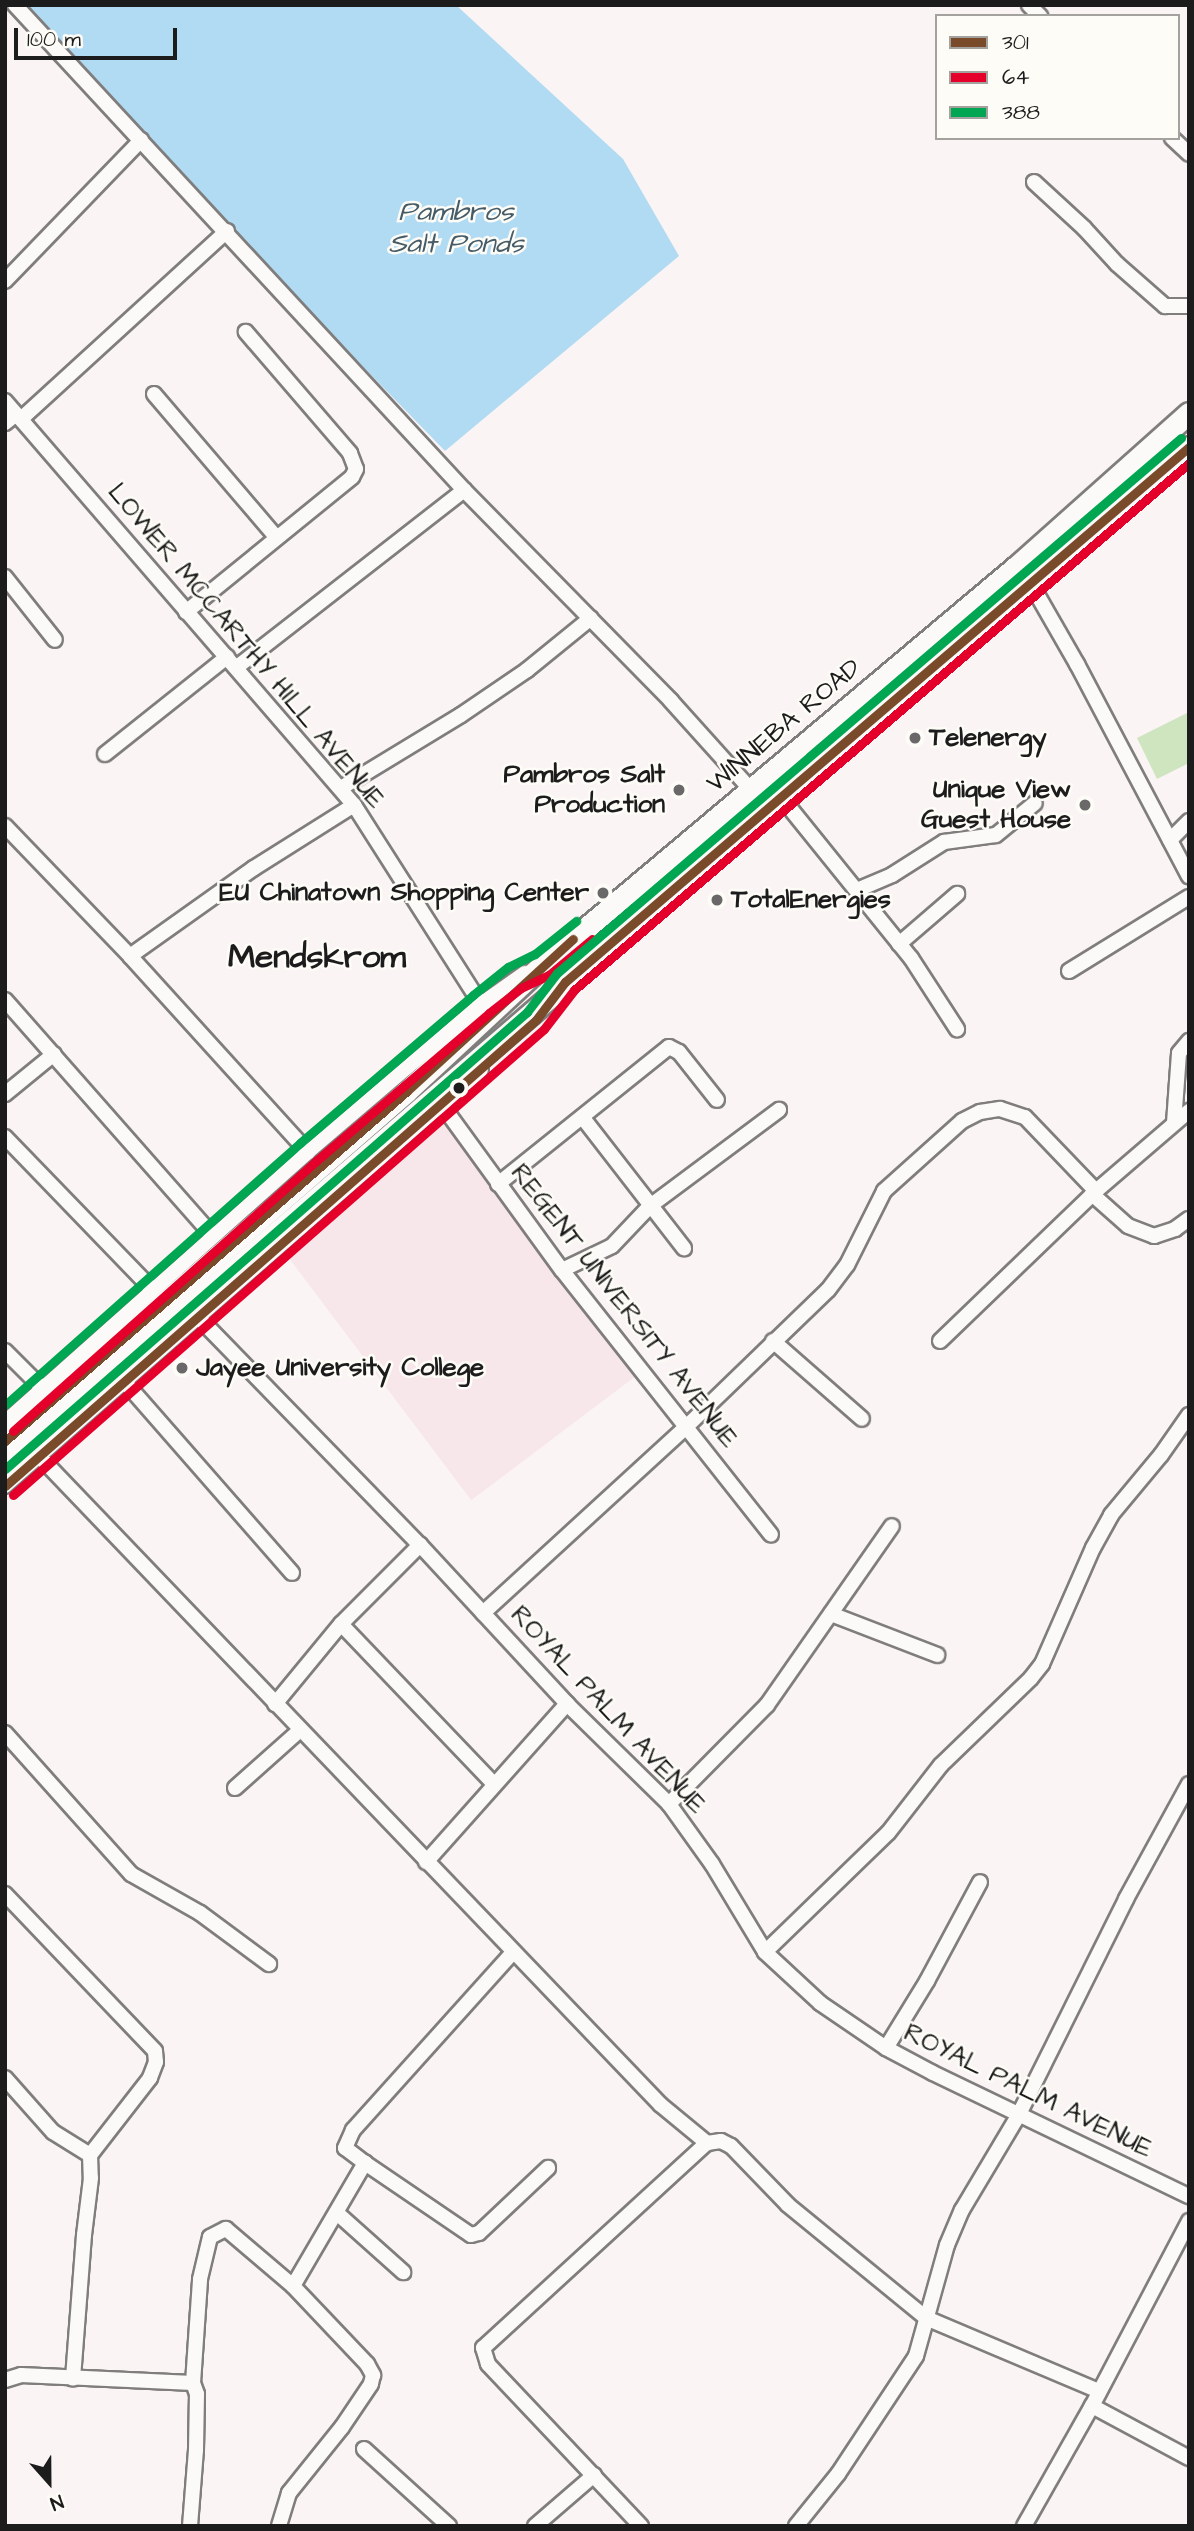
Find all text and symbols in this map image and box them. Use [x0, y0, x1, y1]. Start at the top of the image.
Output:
scale bar [18, 14, 180, 58]
legend [935, 14, 1180, 140]
text: 100 m [27, 25, 81, 54]
text: 301 [1002, 28, 1029, 57]
text: 64 [1002, 63, 1029, 92]
text: 388 [1002, 98, 1040, 127]
water label: Pambros Salt Ponds [388, 195, 524, 261]
street label: LOWER MCCARTHY HILL AVENUE [101, 477, 391, 815]
street label: WINNEBA ROAD [701, 653, 867, 799]
place label: Telenergy [929, 722, 1047, 754]
marker: Telenergy [907, 730, 923, 746]
place label: Pambros Salt Production [503, 759, 665, 820]
place label: Unique View Guest House [921, 774, 1071, 836]
marker: Pambros Salt Production [671, 782, 687, 798]
marker: Unique View Guest House [1077, 797, 1093, 813]
place label: EU Chinatown Shopping Center [219, 877, 589, 909]
place label: TotalEnergies [731, 884, 891, 916]
marker: EU Chinatown Shopping Center [595, 885, 611, 901]
marker: TotalEnergies [709, 892, 725, 908]
district label: Mendskrom [228, 938, 406, 978]
unlabelled marker [452, 1081, 466, 1095]
street label: REGENT UNIVERSITY AVENUE [504, 1158, 744, 1454]
place label: Jayee University College [196, 1352, 484, 1384]
marker: Jayee University College [174, 1360, 190, 1376]
street label: ROYAL PALM AVENUE [504, 1600, 712, 1820]
street label: ROYAL PALM AVENUE [899, 2017, 1157, 2165]
north arrow [14, 2447, 84, 2517]
text: N [46, 2487, 67, 2517]

